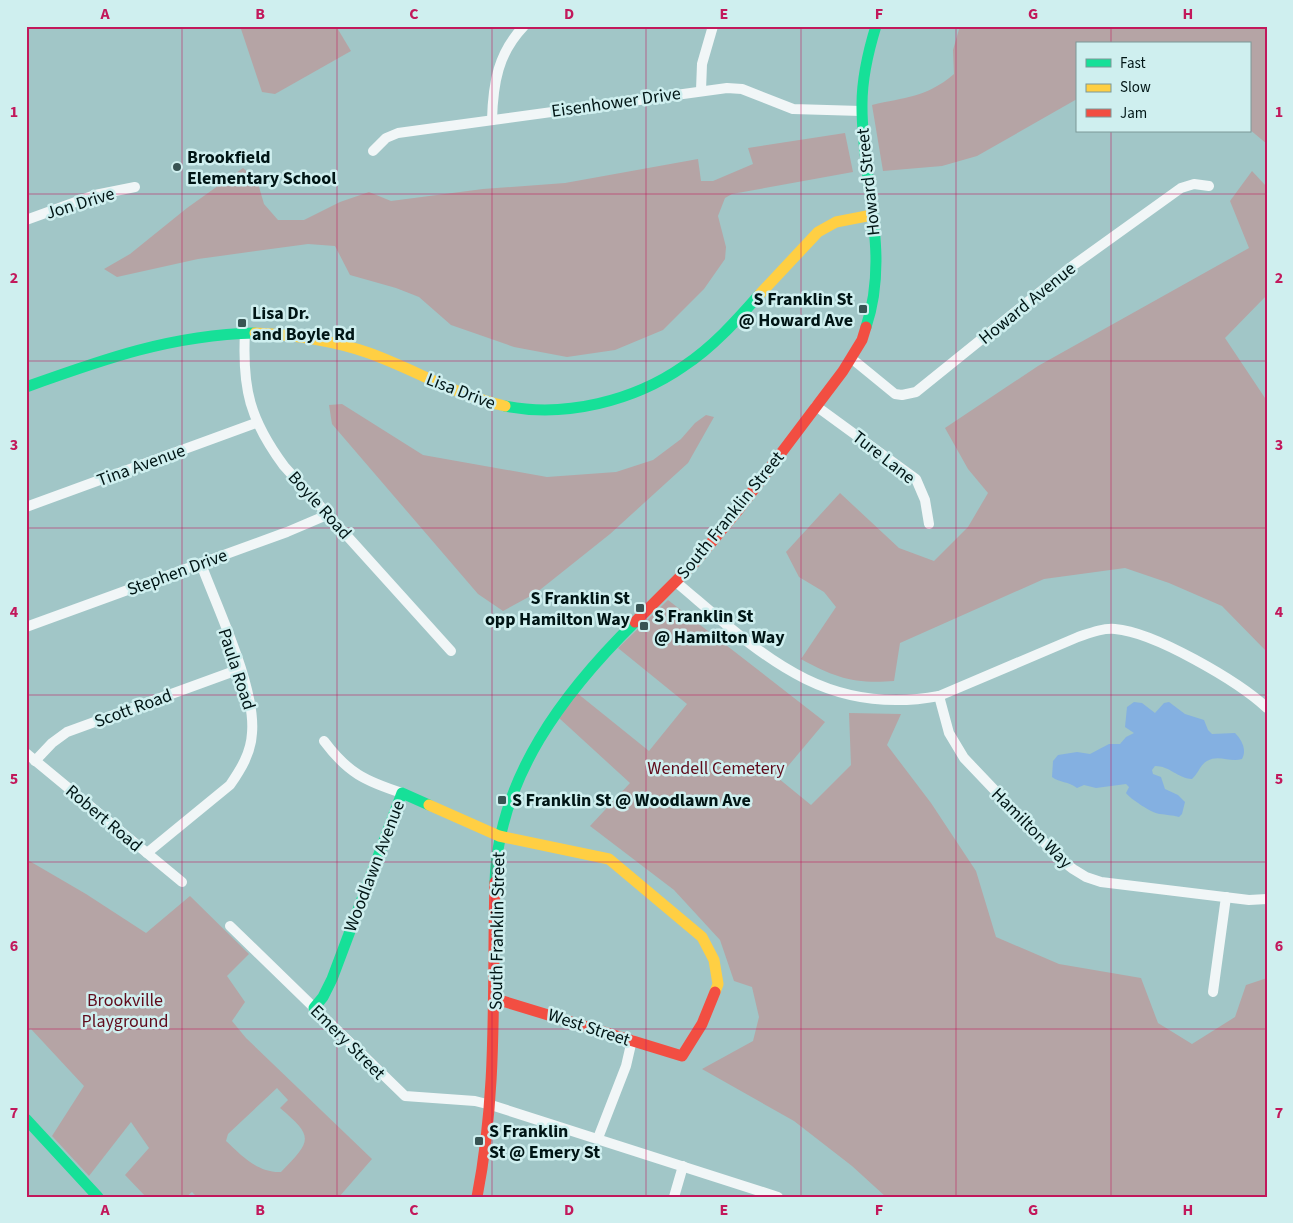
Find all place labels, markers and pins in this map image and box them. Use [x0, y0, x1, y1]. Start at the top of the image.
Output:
place label: Brookfield Elementary School [187, 145, 337, 191]
marker: Brookfield Elementary School [171, 161, 183, 173]
place label: S Franklin St @ Howard Ave [738, 287, 853, 333]
place label: Lisa Dr. and Boyle Rd [252, 301, 355, 347]
marker: S Franklin St @ Howard Ave [857, 303, 869, 315]
marker: Lisa Dr. and Boyle Rd [236, 317, 248, 329]
place label: S Franklin St opp Hamilton Way [485, 586, 631, 632]
marker: S Franklin St opp Hamilton Way [634, 602, 646, 614]
place label: S Franklin St @ Hamilton Way [654, 604, 785, 650]
marker: S Franklin St @ Hamilton Way [638, 620, 650, 632]
place label: S Franklin St @ Woodlawn Ave [512, 788, 751, 813]
marker: S Franklin St @ Woodlawn Ave [496, 794, 508, 806]
place label: S Franklin St @ Emery St [489, 1119, 600, 1165]
marker: S Franklin St @ Emery St [473, 1135, 485, 1147]

